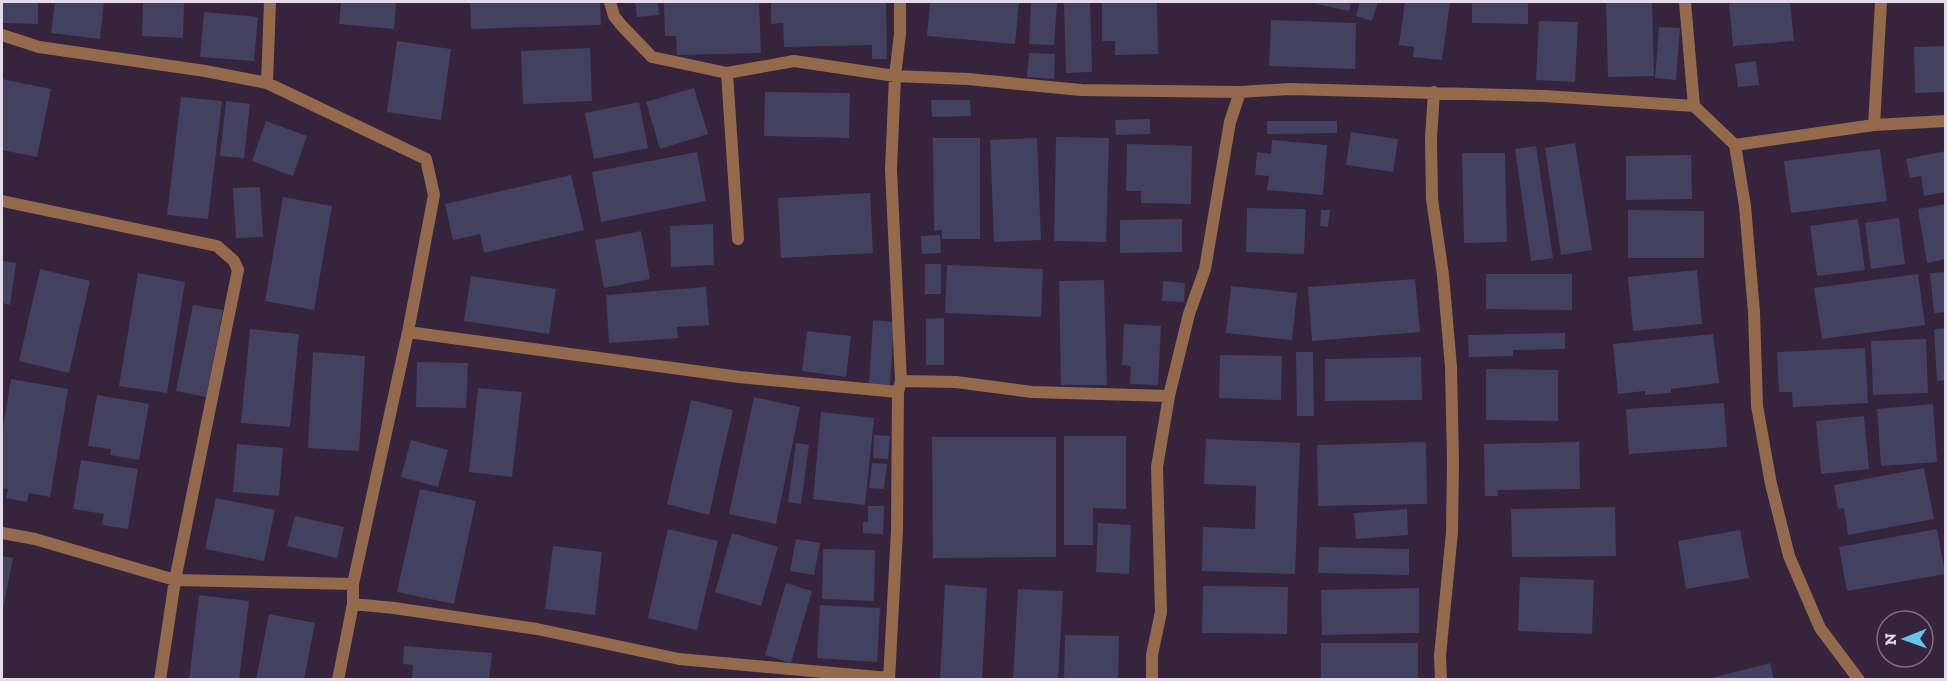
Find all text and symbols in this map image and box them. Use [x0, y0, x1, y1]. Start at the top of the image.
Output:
north arrow [1875, 609, 1935, 669]
text: N [1881, 633, 1900, 646]

